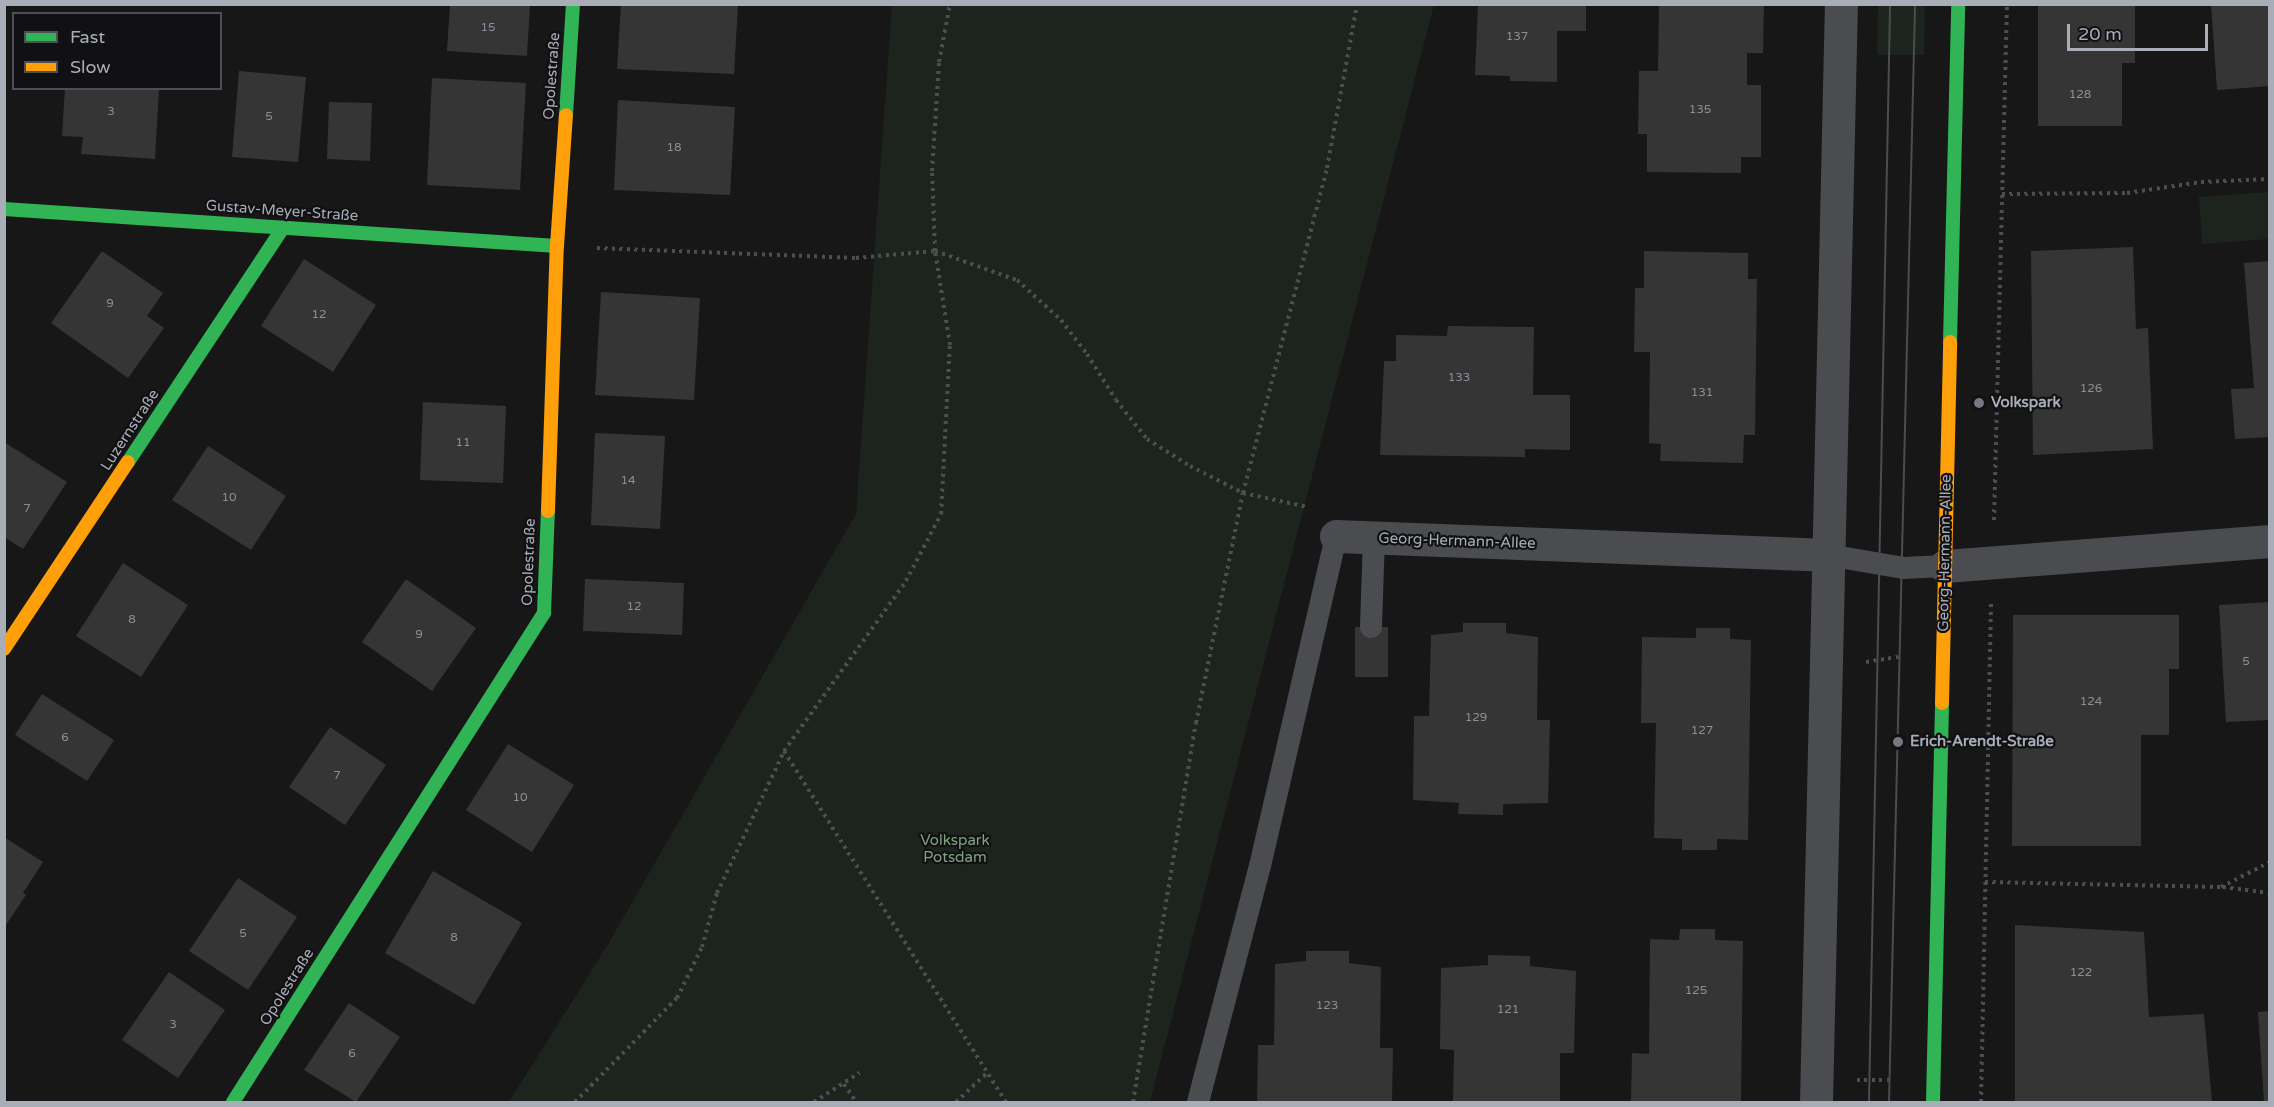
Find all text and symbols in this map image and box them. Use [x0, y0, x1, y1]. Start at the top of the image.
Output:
legend [12, 12, 222, 90]
scale bar [2070, 12, 2211, 50]
house number: 15 [480, 21, 496, 35]
text: 20 m [2078, 23, 2122, 45]
text: Fast [70, 26, 105, 48]
house number: 137 [1506, 30, 1528, 44]
street label: Opolestraße [540, 32, 564, 120]
text: Slow [70, 56, 111, 78]
house number: 128 [2069, 88, 2091, 102]
house number: 135 [1689, 103, 1711, 117]
house number: 3 [107, 105, 115, 119]
house number: 5 [265, 110, 273, 124]
house number: 18 [666, 141, 682, 155]
street label: Gustav-Meyer-Straße [205, 197, 359, 225]
house number: 9 [106, 297, 114, 311]
house number: 12 [311, 308, 327, 322]
house number: 133 [1448, 371, 1470, 385]
house number: 126 [2080, 382, 2102, 396]
street label: Luzernstraße [97, 386, 163, 474]
house number: 131 [1691, 386, 1713, 400]
place label: Volkspark [1991, 394, 2061, 412]
marker: Volkspark [1972, 396, 1986, 410]
house number: 11 [455, 436, 471, 450]
house number: 14 [620, 474, 636, 488]
street label: Georg-Hermann-Allee [1935, 474, 1955, 632]
house number: 10 [221, 491, 237, 505]
house number: 7 [23, 502, 31, 516]
street label: Opolestraße [518, 518, 540, 606]
street label: Georg-Hermann-Allee [1378, 529, 1536, 553]
house number: 12 [626, 600, 642, 614]
house number: 8 [128, 613, 136, 627]
house number: 9 [415, 628, 423, 642]
house number: 5 [2242, 655, 2250, 669]
house number: 124 [2080, 695, 2102, 709]
house number: 129 [1465, 711, 1487, 725]
house number: 127 [1691, 724, 1713, 738]
house number: 6 [61, 731, 69, 745]
place label: Erich-Arendt-Straße [1910, 733, 2054, 751]
marker: Erich-Arendt-Straße [1891, 735, 1905, 749]
house number: 7 [333, 769, 341, 783]
house number: 10 [512, 791, 528, 805]
park label: Volkspark Potsdam [920, 831, 990, 866]
house number: 5 [239, 927, 247, 941]
house number: 8 [450, 931, 458, 945]
street label: Opolestraße [256, 945, 318, 1029]
house number: 122 [2070, 966, 2092, 980]
house number: 125 [1685, 984, 1707, 998]
house number: 123 [1316, 999, 1338, 1013]
house number: 121 [1497, 1003, 1519, 1017]
house number: 3 [169, 1018, 177, 1032]
house number: 6 [348, 1047, 356, 1061]

